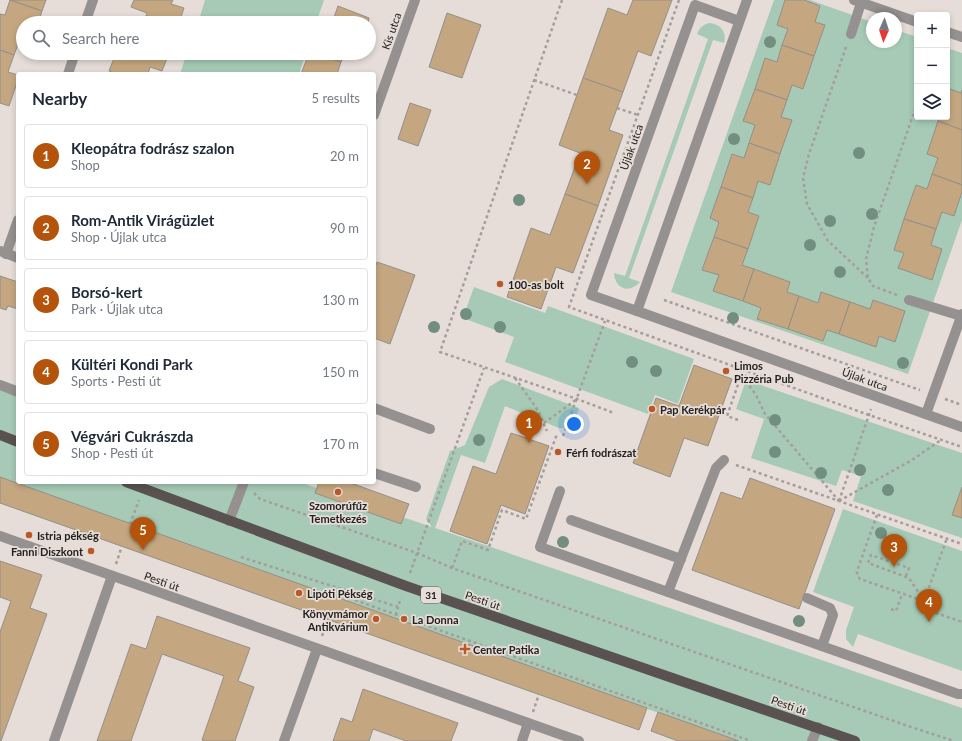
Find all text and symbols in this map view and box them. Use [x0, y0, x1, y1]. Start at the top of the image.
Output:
street label: Kis utca [379, 11, 403, 51]
north arrow [866, 12, 902, 48]
map controls [914, 12, 950, 120]
button: + [914, 12, 950, 48]
search box [16, 16, 376, 60]
icon: search [30, 27, 52, 49]
text: Search here [62, 29, 139, 47]
button: − [914, 48, 950, 84]
button: layers [914, 84, 950, 120]
text: Nearby [32, 88, 87, 109]
text: 5 results [312, 90, 360, 106]
street label: Újlak utca [617, 122, 645, 172]
text: Kleopátra fodrász szalon [71, 139, 234, 157]
text: 1 [42, 148, 50, 164]
text: 20 m [330, 148, 359, 164]
pin: 2 [574, 151, 600, 184]
text: Shop [71, 157, 100, 173]
text: Rom-Antik Virágüzlet [71, 211, 214, 229]
text: 2 [42, 220, 50, 236]
text: 90 m [330, 220, 359, 236]
text: Shop · Újlak utca [71, 229, 166, 245]
place label: 100-as bolt [508, 278, 565, 291]
marker: 100-as bolt [495, 279, 505, 289]
text: Borsó-kert [71, 283, 143, 301]
text: 3 [42, 292, 50, 308]
text: 130 m [322, 292, 359, 308]
text: Park · Újlak utca [71, 301, 163, 317]
text: Kültéri Kondi Park [71, 355, 193, 373]
place label: Limos Pizzéria Pub [734, 359, 794, 385]
text: 4 [42, 364, 50, 380]
text: 150 m [322, 364, 359, 380]
street label: Újlak utca [840, 365, 890, 393]
marker: Limos Pizzéria Pub [721, 366, 731, 376]
text: Sports · Pesti út [71, 373, 161, 389]
place label: Pap Kerékpár [660, 403, 727, 416]
marker: Pap Kerékpár [647, 404, 657, 414]
pin: 1 [516, 410, 542, 443]
your location [564, 414, 584, 434]
text: Végvári Cukrászda [71, 427, 193, 445]
text: 5 [42, 436, 50, 452]
text: 170 m [322, 436, 359, 452]
text: Shop · Pesti út [71, 445, 153, 461]
place label: Férfi fodrászat [566, 446, 637, 459]
marker: Férfi fodrászat [553, 447, 563, 457]
marker: Szomorúfűz Temetkezés [333, 487, 343, 497]
place label: Szomorúfűz Temetkezés [309, 499, 367, 525]
pin: 5 [130, 517, 156, 550]
place label: Istria pékség [37, 529, 99, 542]
marker: Istria pékség [24, 530, 34, 540]
pin: 3 [881, 534, 907, 567]
place label: Fanni Diszkont [11, 545, 84, 558]
marker: Fanni Diszkont [86, 546, 96, 556]
street label: Pesti út [143, 569, 181, 593]
place label: Lipóti Pékség [307, 587, 373, 600]
road number: 31 [421, 587, 441, 603]
marker: Lipóti Pékség [294, 588, 304, 598]
street label: Pesti út [464, 588, 502, 612]
pin: 4 [916, 589, 942, 622]
place label: Könyvmámor Antikvárium [302, 607, 369, 633]
place label: La Donna [412, 613, 459, 626]
marker: Könyvmámor Antikvárium [371, 614, 381, 624]
marker: La Donna [399, 614, 409, 624]
place label: Center Patika [473, 643, 539, 656]
marker: Center Patika [460, 644, 470, 654]
street label: Pesti út [770, 693, 808, 717]

